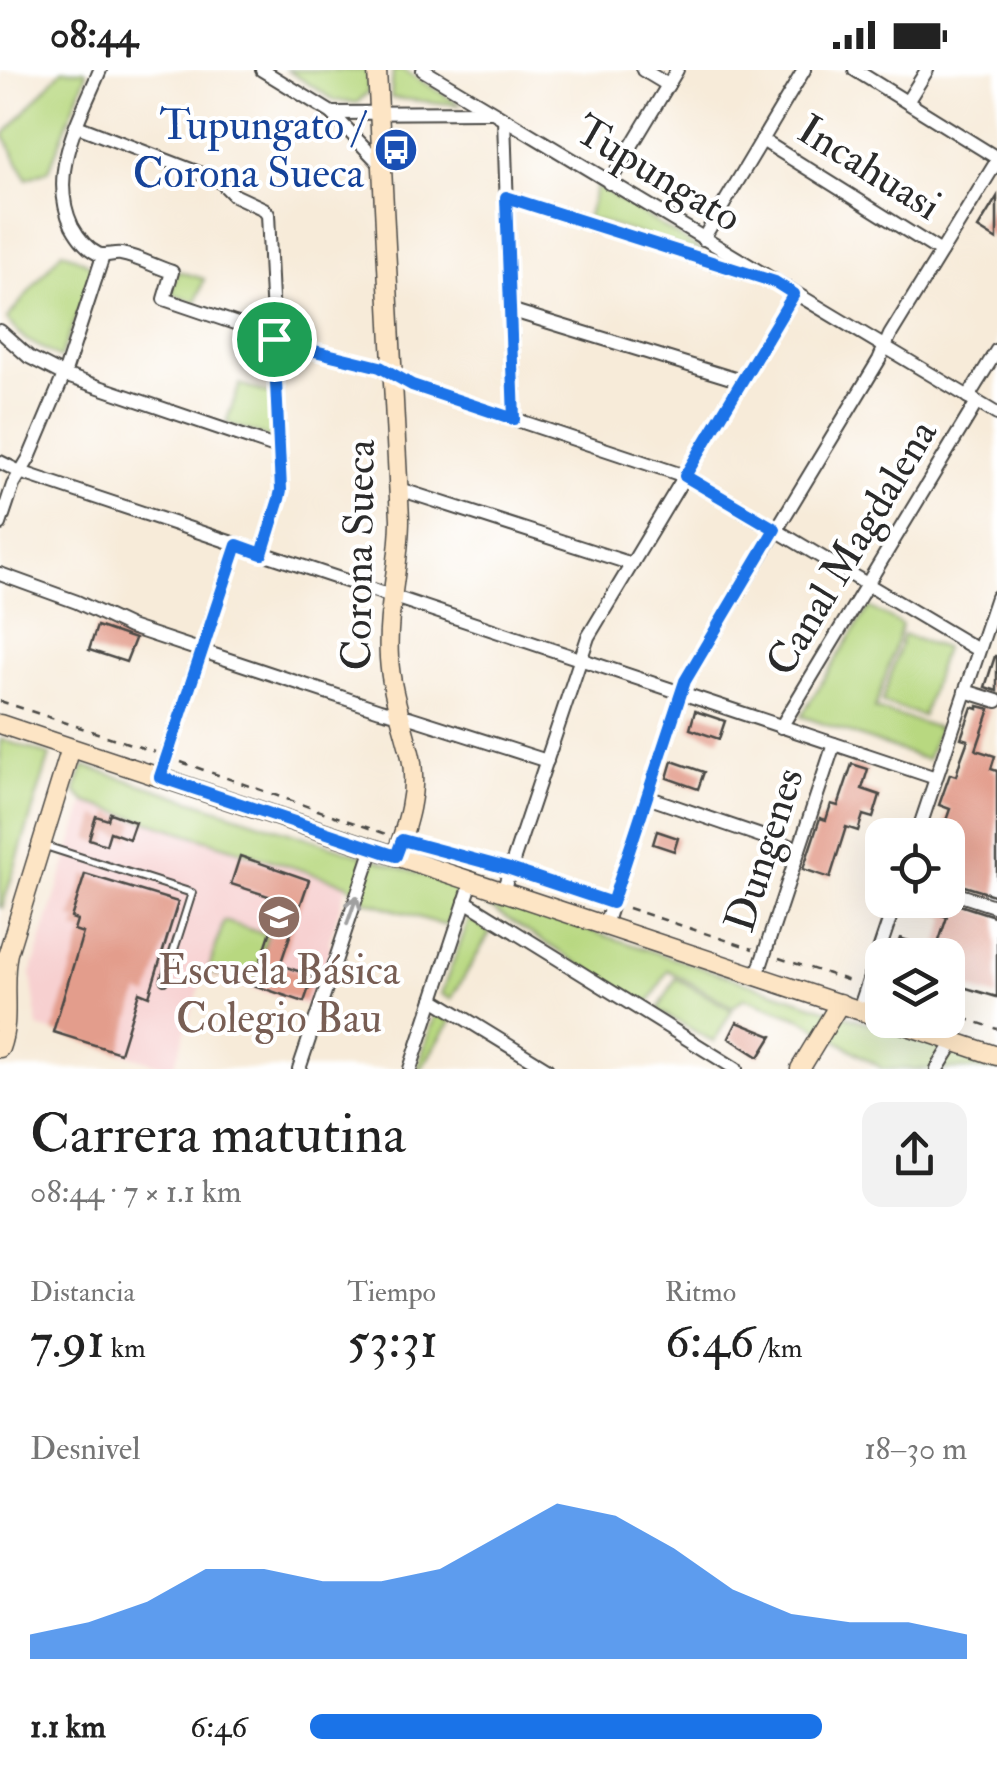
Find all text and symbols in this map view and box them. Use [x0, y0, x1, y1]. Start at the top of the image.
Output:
text: 08:44 [50, 11, 138, 59]
place label: Tupungato / Corona Sueca [133, 100, 368, 200]
street label: Tupungato [565, 104, 751, 244]
street label: Incahuasi [788, 104, 950, 232]
bus stop icon: Tupungato / Corona Sueca [373, 127, 419, 173]
pin [232, 297, 317, 382]
icon: arrive [247, 312, 302, 367]
street label: Canal Magdalena [755, 410, 949, 686]
street label: Corona Sueca [331, 438, 387, 671]
street label: Dungenes [714, 761, 816, 939]
map controls [865, 818, 965, 1038]
button: locate [865, 818, 965, 918]
school or university icon: Escuela Básica Colegio Bau [256, 894, 302, 940]
one-way arrow [345, 895, 363, 927]
button: layers [865, 938, 965, 1038]
place label: Escuela Básica Colegio Bau [158, 945, 401, 1045]
text: Carrera matutina [30, 1100, 406, 1169]
button: share [862, 1102, 967, 1207]
text: 08:44 · 7 × 1.1 km [30, 1172, 242, 1212]
text: Distancia [30, 1275, 135, 1310]
text: Tiempo [347, 1275, 436, 1310]
text: Ritmo [665, 1275, 736, 1310]
text: 7.91 [30, 1310, 105, 1373]
text: 53:31 [347, 1310, 438, 1373]
text: 6:46 [665, 1310, 754, 1373]
text: km [105, 1331, 146, 1366]
text: /km [754, 1331, 803, 1366]
text: Desnivel [30, 1429, 140, 1469]
text: 18–30 m [864, 1429, 967, 1469]
text: 1.1 km [30, 1707, 106, 1747]
text: 6:46 [190, 1707, 247, 1747]

